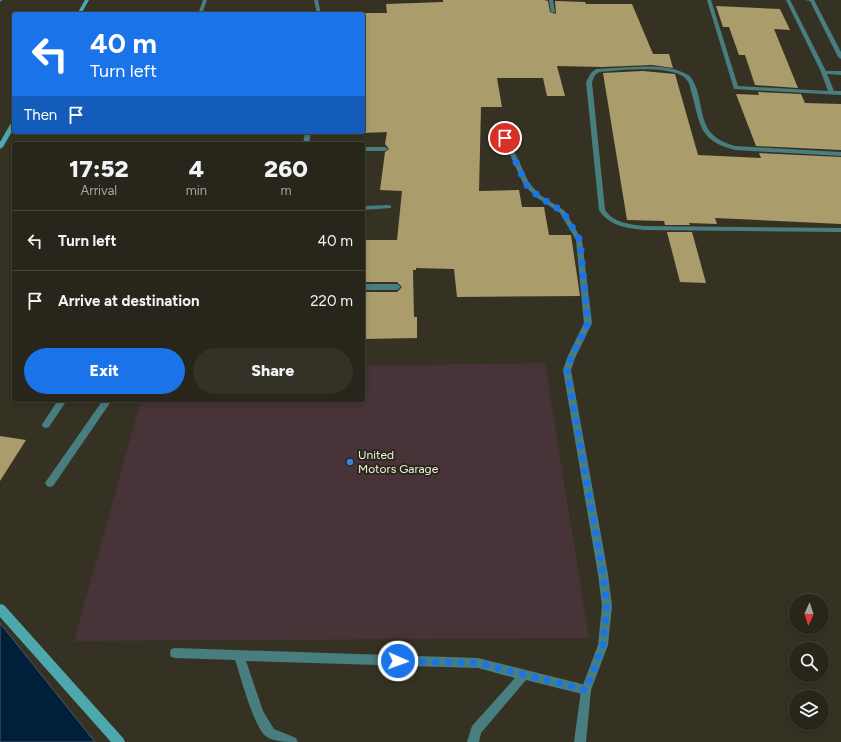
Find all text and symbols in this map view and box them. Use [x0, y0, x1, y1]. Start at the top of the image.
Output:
text: 40 m [90, 26, 157, 60]
icon: left [24, 28, 76, 80]
text: Turn left [90, 60, 157, 82]
icon: arrive [65, 104, 87, 126]
text: Then [24, 106, 57, 124]
pin [488, 121, 522, 155]
icon: arrive [494, 127, 516, 149]
text: 17:52 [69, 154, 129, 183]
text: 4 [189, 154, 204, 183]
text: 260 [264, 154, 308, 183]
text: Arrival [81, 183, 117, 198]
text: min [186, 183, 207, 198]
text: m [280, 183, 292, 198]
icon: left [24, 230, 46, 252]
text: Turn left [58, 232, 116, 250]
text: 40 m [318, 232, 353, 250]
icon: arrive [24, 290, 46, 312]
text: Arrive at destination [58, 292, 199, 310]
text: 220 m [310, 292, 353, 310]
button: Exit [24, 348, 185, 394]
button: Share [193, 348, 353, 394]
place label: United Motors Garage [358, 448, 439, 476]
marker: United Motors Garage [345, 457, 355, 467]
north arrow [789, 594, 829, 634]
map controls [789, 594, 829, 730]
position arrow [377, 640, 419, 682]
button: search [789, 642, 829, 682]
button: layers [789, 690, 829, 730]

